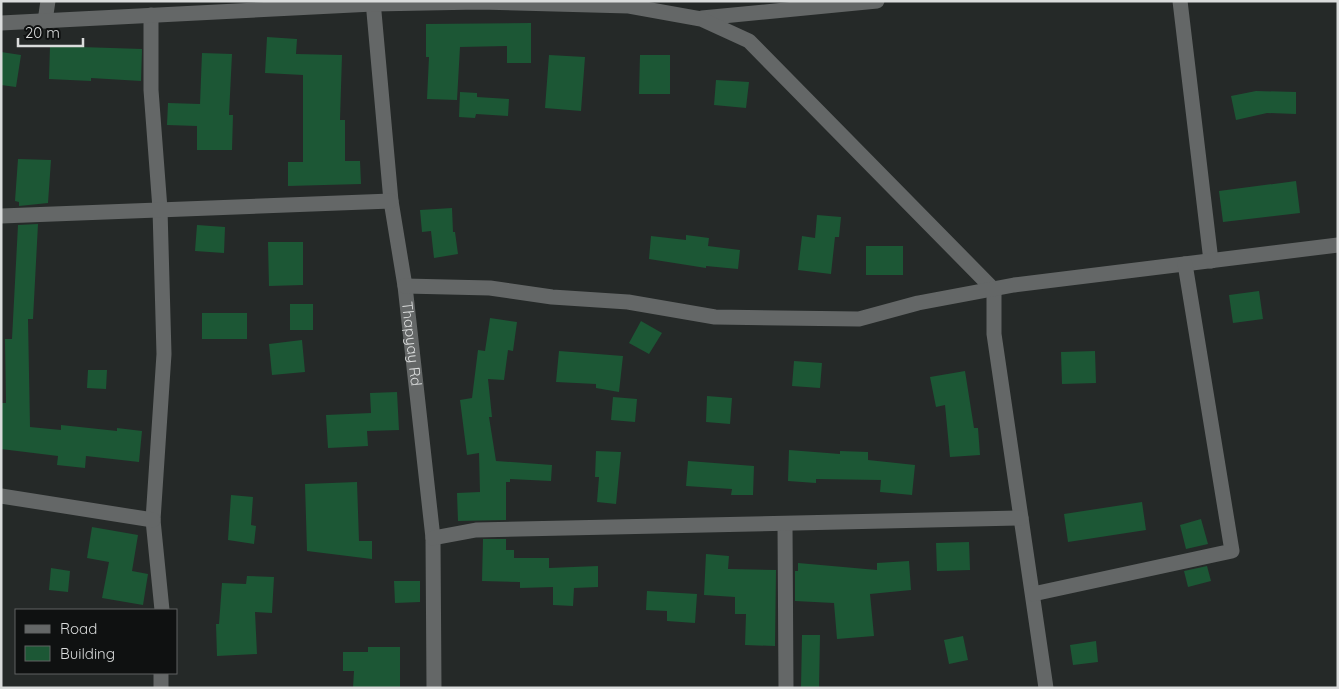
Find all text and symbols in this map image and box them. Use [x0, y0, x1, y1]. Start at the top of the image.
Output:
scale bar [18, 15, 82, 47]
text: 20 m [25, 23, 60, 42]
street label: Thapyay Rd [398, 300, 426, 387]
legend [15, 609, 178, 674]
text: Road [60, 619, 97, 638]
text: Building [60, 644, 115, 663]

